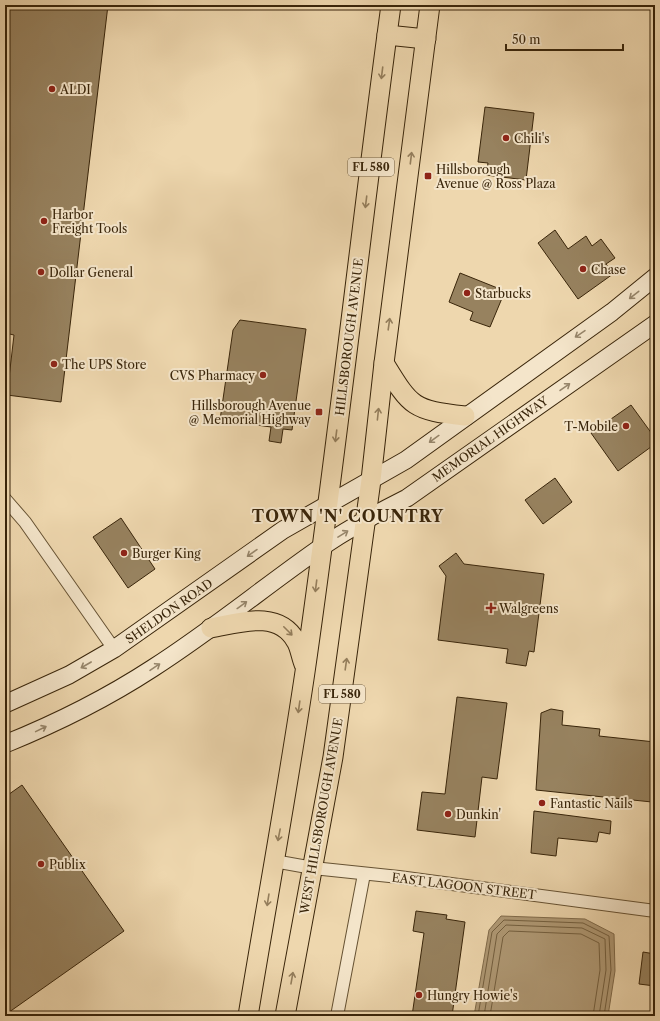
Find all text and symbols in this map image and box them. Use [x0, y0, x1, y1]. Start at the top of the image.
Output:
scale bar [506, 26, 623, 52]
text: 50 m [512, 32, 541, 47]
one-way arrow [378, 66, 386, 79]
place label: ALDI [59, 82, 91, 97]
marker: ALDI [47, 84, 57, 94]
place label: Chili's [514, 131, 549, 146]
marker: Chili's [501, 133, 511, 143]
one-way arrow [407, 152, 415, 165]
road number: FL 580 [348, 158, 394, 176]
place label: Hillsborough Avenue @ Ross Plaza [435, 162, 556, 191]
marker: Hillsborough Avenue @ Ross Plaza [423, 171, 433, 181]
one-way arrow [362, 195, 370, 208]
place label: Harbor Freight Tools [52, 207, 127, 236]
marker: Harbor Freight Tools [39, 216, 49, 226]
street label: HILLSBOROUGH AVENUE [332, 257, 366, 417]
place label: Chase [591, 262, 626, 277]
marker: Chase [578, 264, 588, 274]
place label: Dollar General [49, 265, 134, 280]
marker: Dollar General [36, 267, 46, 277]
place label: Starbucks [475, 286, 531, 301]
marker: Starbucks [462, 288, 472, 298]
one-way arrow [628, 290, 639, 299]
one-way arrow [385, 318, 393, 331]
one-way arrow [574, 330, 586, 338]
place label: The UPS Store [62, 357, 147, 372]
marker: The UPS Store [49, 359, 59, 369]
place label: CVS Pharmacy [170, 368, 255, 383]
marker: CVS Pharmacy [258, 370, 268, 380]
one-way arrow [559, 383, 570, 391]
street label: MEMORIAL HIGHWAY [429, 393, 551, 485]
place label: Hillsborough Avenue @ Memorial Highway [189, 398, 311, 427]
marker: Hillsborough Avenue @ Memorial Highway [314, 407, 324, 417]
one-way arrow [375, 407, 382, 420]
place label: T-Mobile [564, 419, 618, 434]
marker: T-Mobile [621, 421, 631, 431]
one-way arrow [332, 429, 340, 442]
one-way arrow [429, 435, 440, 443]
district label: TOWN 'N' COUNTRY [252, 506, 444, 526]
one-way arrow [337, 529, 349, 537]
place label: Burger King [132, 546, 201, 561]
marker: Burger King [119, 548, 129, 558]
one-way arrow [246, 549, 257, 557]
street label: SHELDON ROAD [122, 575, 216, 647]
one-way arrow [312, 579, 320, 592]
one-way arrow [236, 601, 247, 609]
place label: Walgreens [498, 601, 558, 616]
marker: Walgreens [486, 603, 496, 613]
one-way arrow [283, 626, 293, 636]
one-way arrow [342, 658, 350, 671]
one-way arrow [80, 661, 92, 669]
one-way arrow [149, 663, 160, 671]
road number: FL 580 [319, 685, 365, 703]
one-way arrow [295, 700, 303, 713]
street label: WEST HILLSBOROUGH AVENUE [296, 717, 346, 916]
one-way arrow [35, 725, 47, 732]
place label: Fantastic Nails [550, 796, 633, 811]
marker: Fantastic Nails [537, 798, 547, 808]
place label: Dunkin' [456, 807, 501, 822]
marker: Dunkin' [443, 809, 453, 819]
one-way arrow [274, 828, 282, 841]
place label: Publix [49, 857, 86, 872]
marker: Publix [36, 859, 46, 869]
street label: EAST LAGOON STREET [391, 870, 537, 902]
one-way arrow [264, 893, 272, 906]
one-way arrow [289, 972, 297, 985]
place label: Hungry Howie's [427, 988, 518, 1003]
marker: Hungry Howie's [414, 990, 424, 1000]

